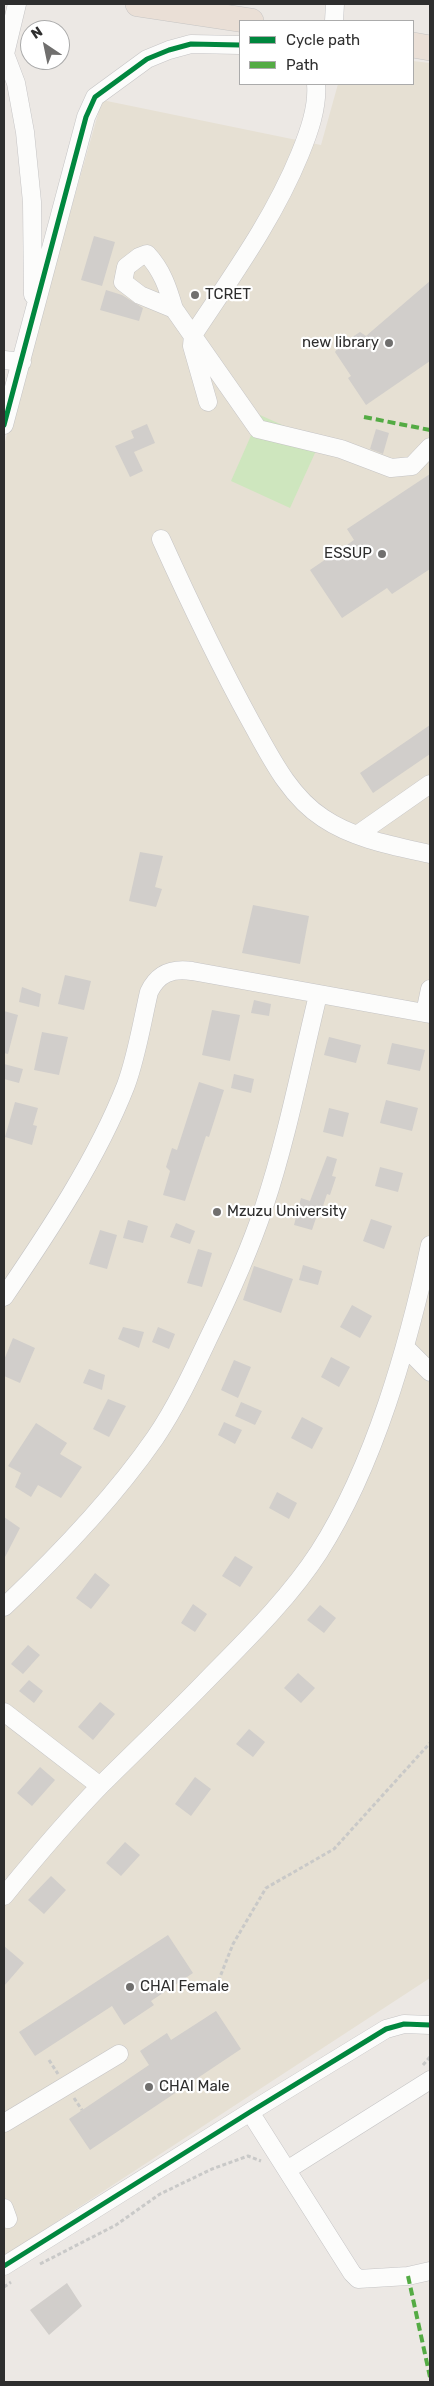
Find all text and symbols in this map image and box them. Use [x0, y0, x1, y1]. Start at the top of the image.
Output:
north arrow [20, 20, 70, 70]
legend [239, 20, 414, 85]
text: N [28, 23, 46, 43]
text: Cycle path [286, 31, 360, 49]
text: Path [286, 56, 319, 74]
place label: TCRET [205, 286, 251, 304]
marker: TCRET [189, 289, 201, 301]
place label: new library [302, 334, 379, 352]
marker: new library [383, 337, 395, 349]
place label: ESSUP [324, 545, 372, 563]
marker: ESSUP [376, 548, 388, 560]
place label: Mzuzu University [227, 1203, 347, 1221]
marker: Mzuzu University [211, 1206, 223, 1218]
place label: CHAI Female [140, 1978, 229, 1996]
marker: CHAI Female [124, 1981, 136, 1993]
place label: CHAI Male [159, 2078, 230, 2096]
marker: CHAI Male [143, 2081, 155, 2093]

